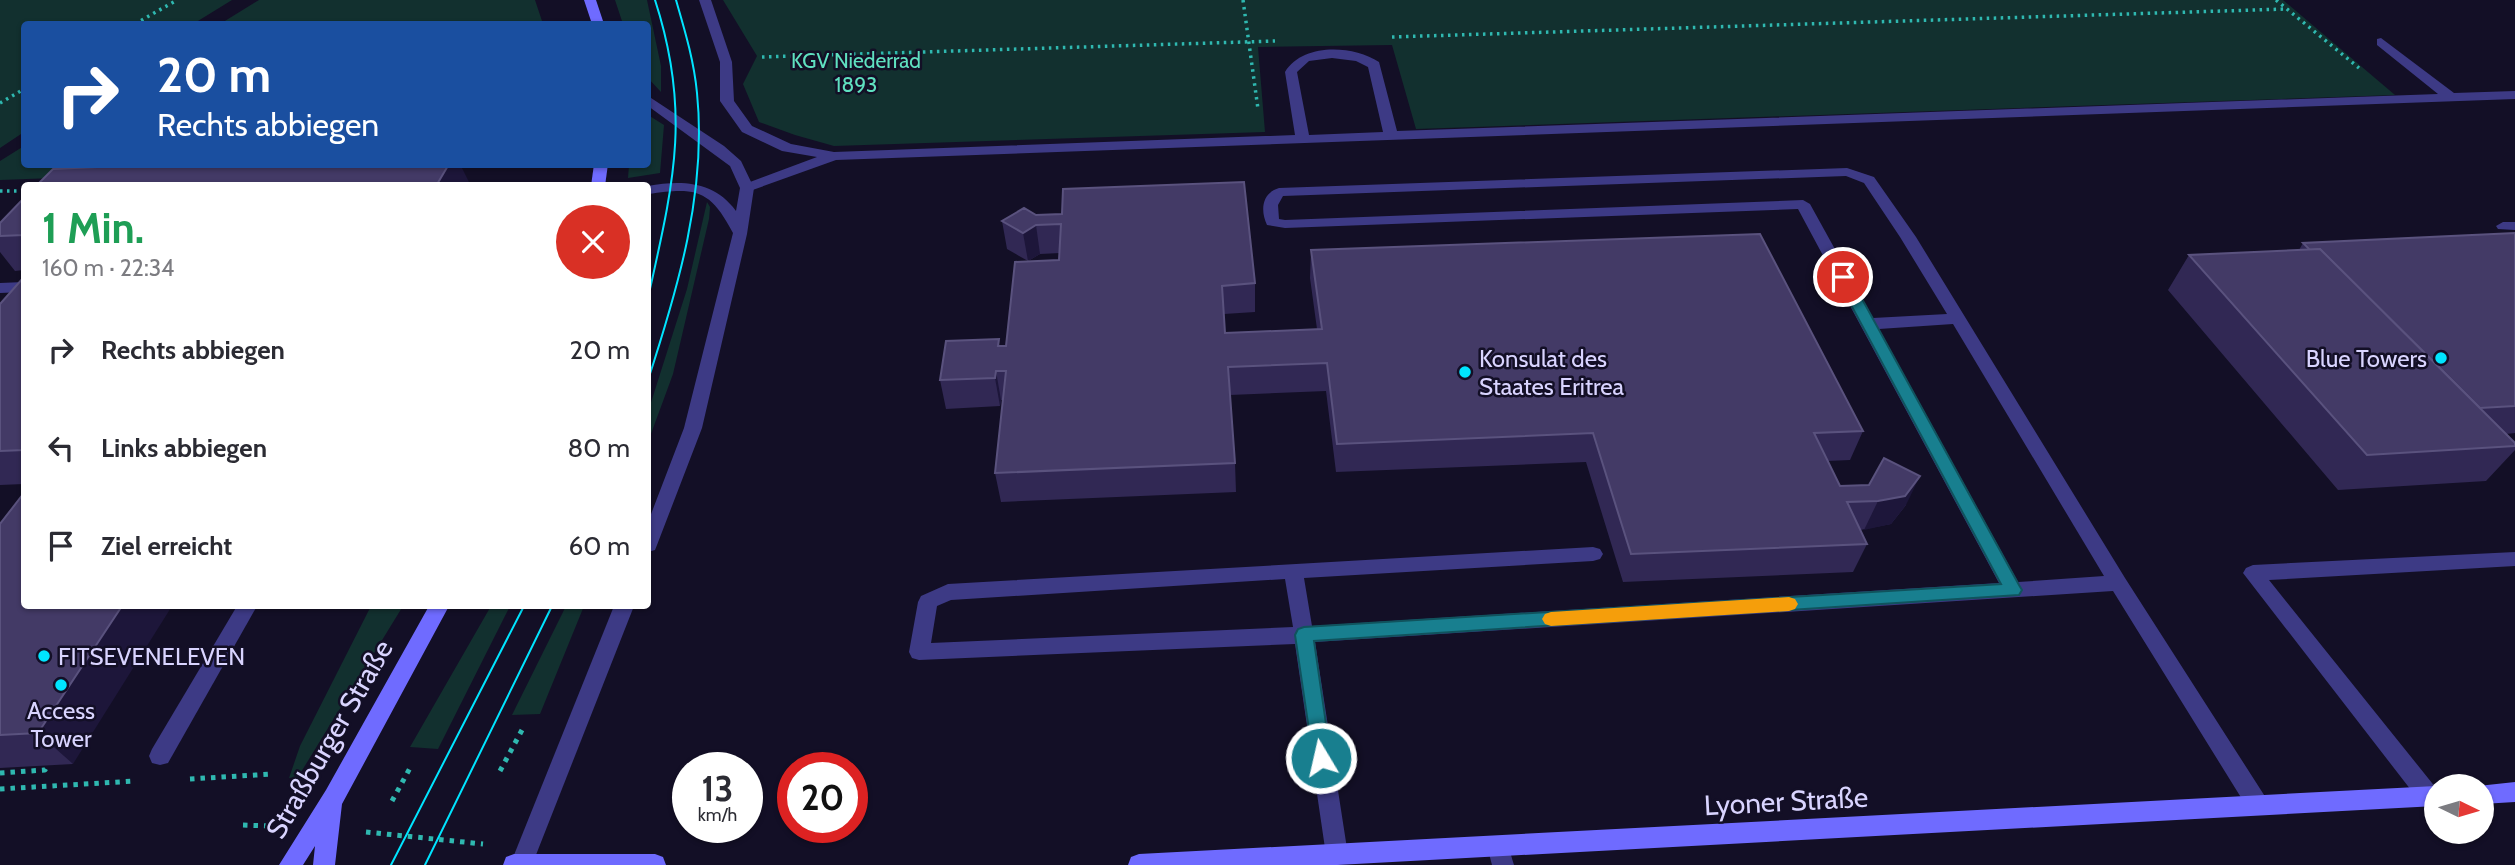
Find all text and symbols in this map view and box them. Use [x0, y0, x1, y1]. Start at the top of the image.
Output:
text: 20 m [157, 45, 271, 104]
park label: KGV Niederrad 1893 [791, 48, 921, 97]
icon: right [42, 49, 133, 140]
text: Rechts abbiegen [157, 105, 379, 144]
text: 1 Min. [42, 202, 144, 254]
button: close [556, 205, 630, 279]
pin [1813, 247, 1873, 307]
text: 160 m · 22:34 [42, 254, 174, 282]
icon: arrive [1824, 258, 1862, 296]
icon: right [42, 331, 80, 369]
text: Rechts abbiegen [101, 334, 285, 366]
text: 20 m [570, 334, 630, 366]
place label: Konsulat des Staates Eritrea [1479, 344, 1625, 401]
place label: Blue Towers [2306, 344, 2427, 373]
marker: Blue Towers [2433, 350, 2449, 366]
marker: Konsulat des Staates Eritrea [1457, 364, 1473, 380]
icon: left [42, 429, 80, 467]
text: Links abbiegen [101, 432, 267, 464]
text: 80 m [567, 432, 630, 464]
icon: arrive [42, 527, 80, 565]
text: Ziel erreicht [101, 530, 232, 562]
text: 60 m [568, 530, 630, 562]
street label: Straßburger Straße [258, 634, 400, 844]
place label: FITSEVENELEVEN [58, 642, 245, 671]
marker: FITSEVENELEVEN [36, 648, 52, 664]
marker: Access Tower [53, 677, 69, 693]
place label: Access Tower [27, 696, 95, 753]
position arrow [1284, 721, 1358, 795]
speed limit sign: 20 [777, 752, 868, 843]
text: 13 [702, 767, 733, 810]
north arrow [2424, 774, 2494, 844]
map controls [2424, 774, 2494, 844]
street label: Lyoner Straße [1703, 780, 1869, 822]
text: km/h [698, 804, 737, 826]

